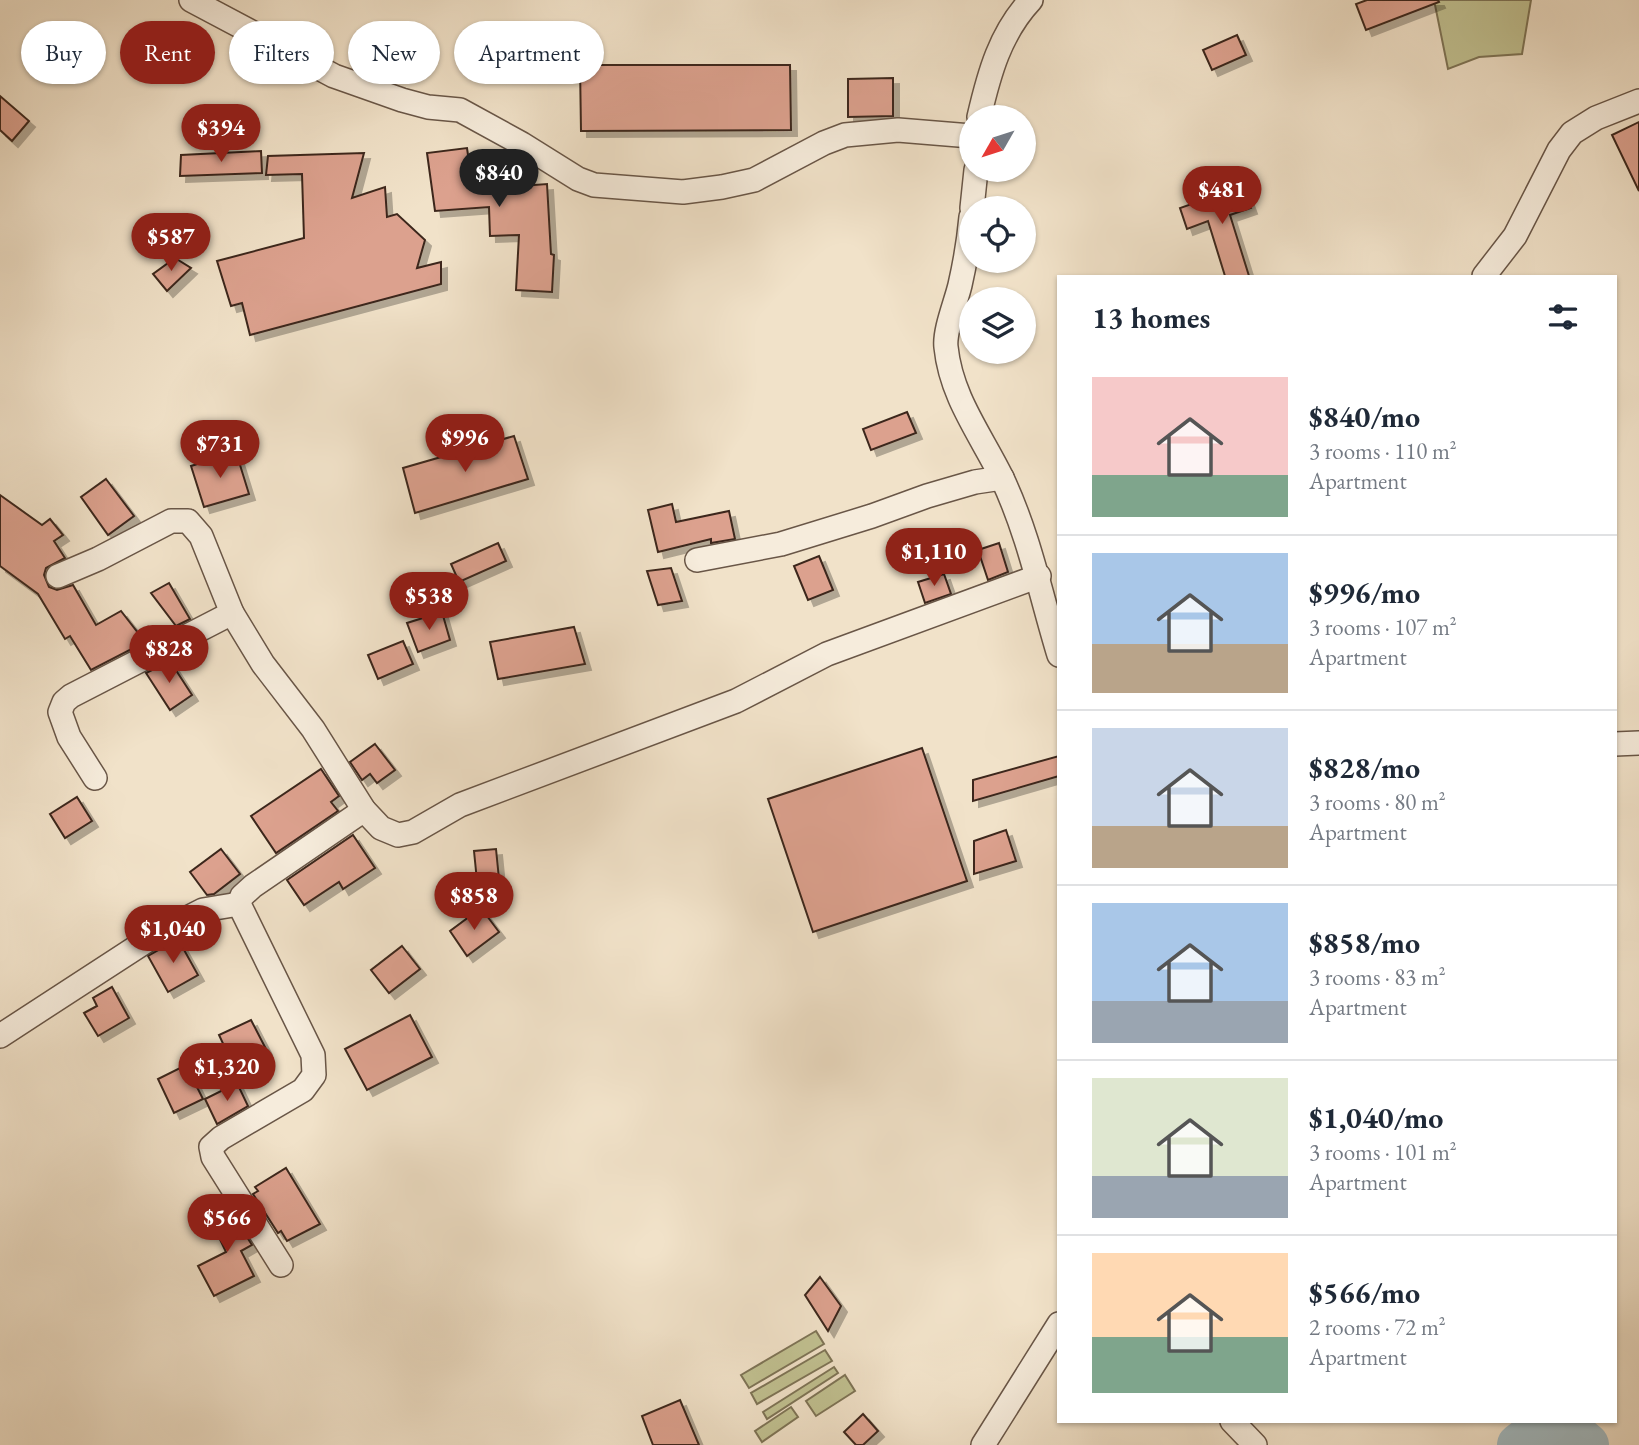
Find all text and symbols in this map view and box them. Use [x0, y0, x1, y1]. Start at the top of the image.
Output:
chip: Buy [21, 21, 106, 84]
chip: Rent [120, 21, 215, 84]
chip: Filters [229, 21, 334, 84]
chip: New [348, 21, 440, 84]
chip: Apartment [454, 21, 604, 84]
pin: $394 [180, 104, 262, 164]
north arrow [959, 105, 1036, 182]
map controls [959, 105, 1036, 364]
text: $394 [197, 112, 245, 142]
pin: $840 [458, 150, 540, 209]
text: $840 [475, 157, 523, 187]
pin: $481 [1181, 166, 1263, 226]
text: $481 [1198, 174, 1246, 204]
button: locate [959, 196, 1036, 273]
pin: $587 [130, 214, 212, 273]
text: $587 [147, 221, 195, 251]
button: layers [959, 287, 1036, 364]
text: 13 homes [1092, 298, 1210, 337]
icon: filters [1544, 298, 1582, 336]
text: $840/mo [1309, 397, 1420, 436]
icon: home [1148, 405, 1232, 489]
pin: $996 [424, 414, 506, 474]
pin: $731 [179, 420, 261, 480]
text: $996 [441, 422, 489, 452]
text: $731 [196, 428, 244, 458]
text: 3 rooms · 110 m² [1309, 436, 1457, 466]
text: Apartment [1309, 466, 1407, 496]
pin: $1,110 [877, 528, 991, 588]
text: $1,110 [902, 536, 966, 566]
pin: $538 [388, 572, 470, 632]
text: $996/mo [1309, 573, 1420, 612]
text: $538 [405, 580, 453, 610]
icon: home [1148, 581, 1232, 665]
text: 3 rooms · 107 m² [1309, 612, 1457, 642]
pin: $828 [128, 626, 210, 685]
text: $828 [145, 633, 193, 663]
text: Apartment [1309, 642, 1407, 672]
text: $828/mo [1309, 748, 1420, 787]
icon: home [1148, 756, 1232, 840]
text: 3 rooms · 80 m² [1309, 787, 1446, 817]
text: Apartment [1309, 817, 1407, 847]
pin: $858 [433, 872, 515, 932]
text: $858 [450, 880, 498, 910]
pin: $1,040 [116, 906, 230, 965]
text: $1,040 [141, 913, 205, 943]
text: $858/mo [1309, 923, 1420, 962]
icon: home [1148, 931, 1232, 1015]
text: 3 rooms · 83 m² [1309, 962, 1446, 992]
text: Apartment [1309, 992, 1407, 1022]
pin: $1,320 [170, 1044, 284, 1103]
text: $1,320 [195, 1051, 259, 1081]
text: $1,040/mo [1309, 1098, 1443, 1137]
icon: home [1148, 1106, 1232, 1190]
text: 3 rooms · 101 m² [1309, 1137, 1457, 1167]
text: Apartment [1309, 1167, 1407, 1197]
pin: $566 [186, 1194, 268, 1254]
text: $566 [203, 1202, 251, 1232]
text: $566/mo [1309, 1273, 1420, 1312]
icon: home [1148, 1281, 1232, 1365]
text: 2 rooms · 72 m² [1309, 1312, 1446, 1342]
text: Apartment [1309, 1342, 1407, 1372]

